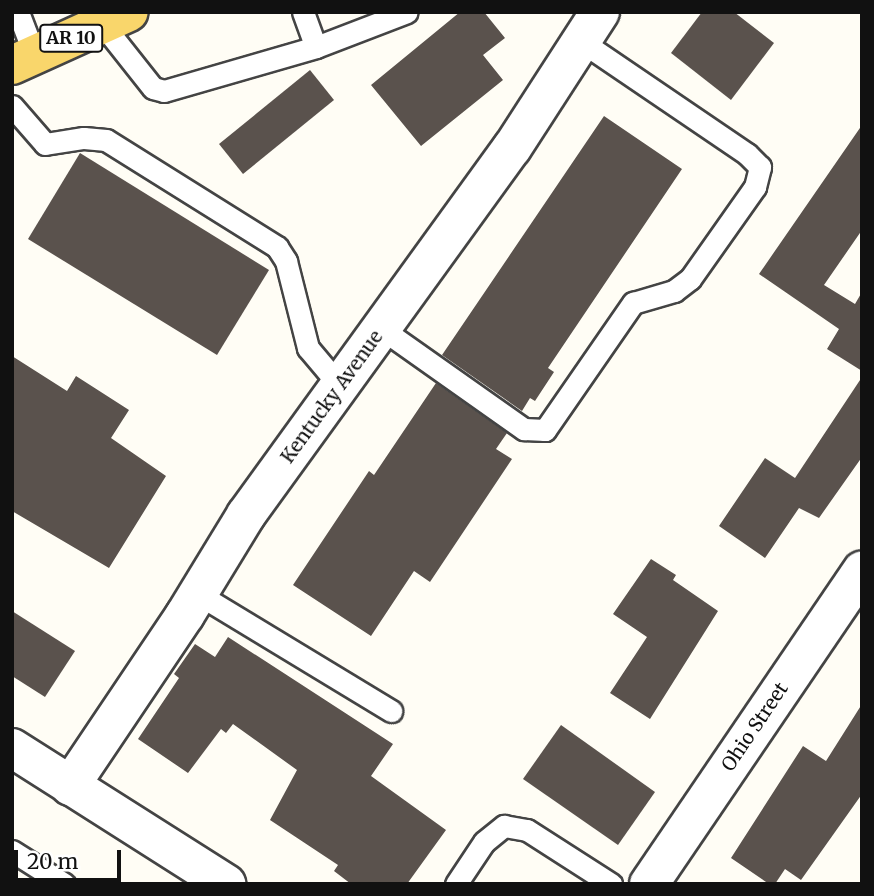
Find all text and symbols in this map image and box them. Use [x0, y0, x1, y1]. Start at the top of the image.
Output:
road number: AR 10 [38, 24, 104, 52]
street label: Kentucky Avenue [276, 326, 388, 468]
street label: Ohio Street [717, 678, 793, 776]
scale bar [18, 836, 124, 880]
text: 20 m [27, 848, 78, 875]

